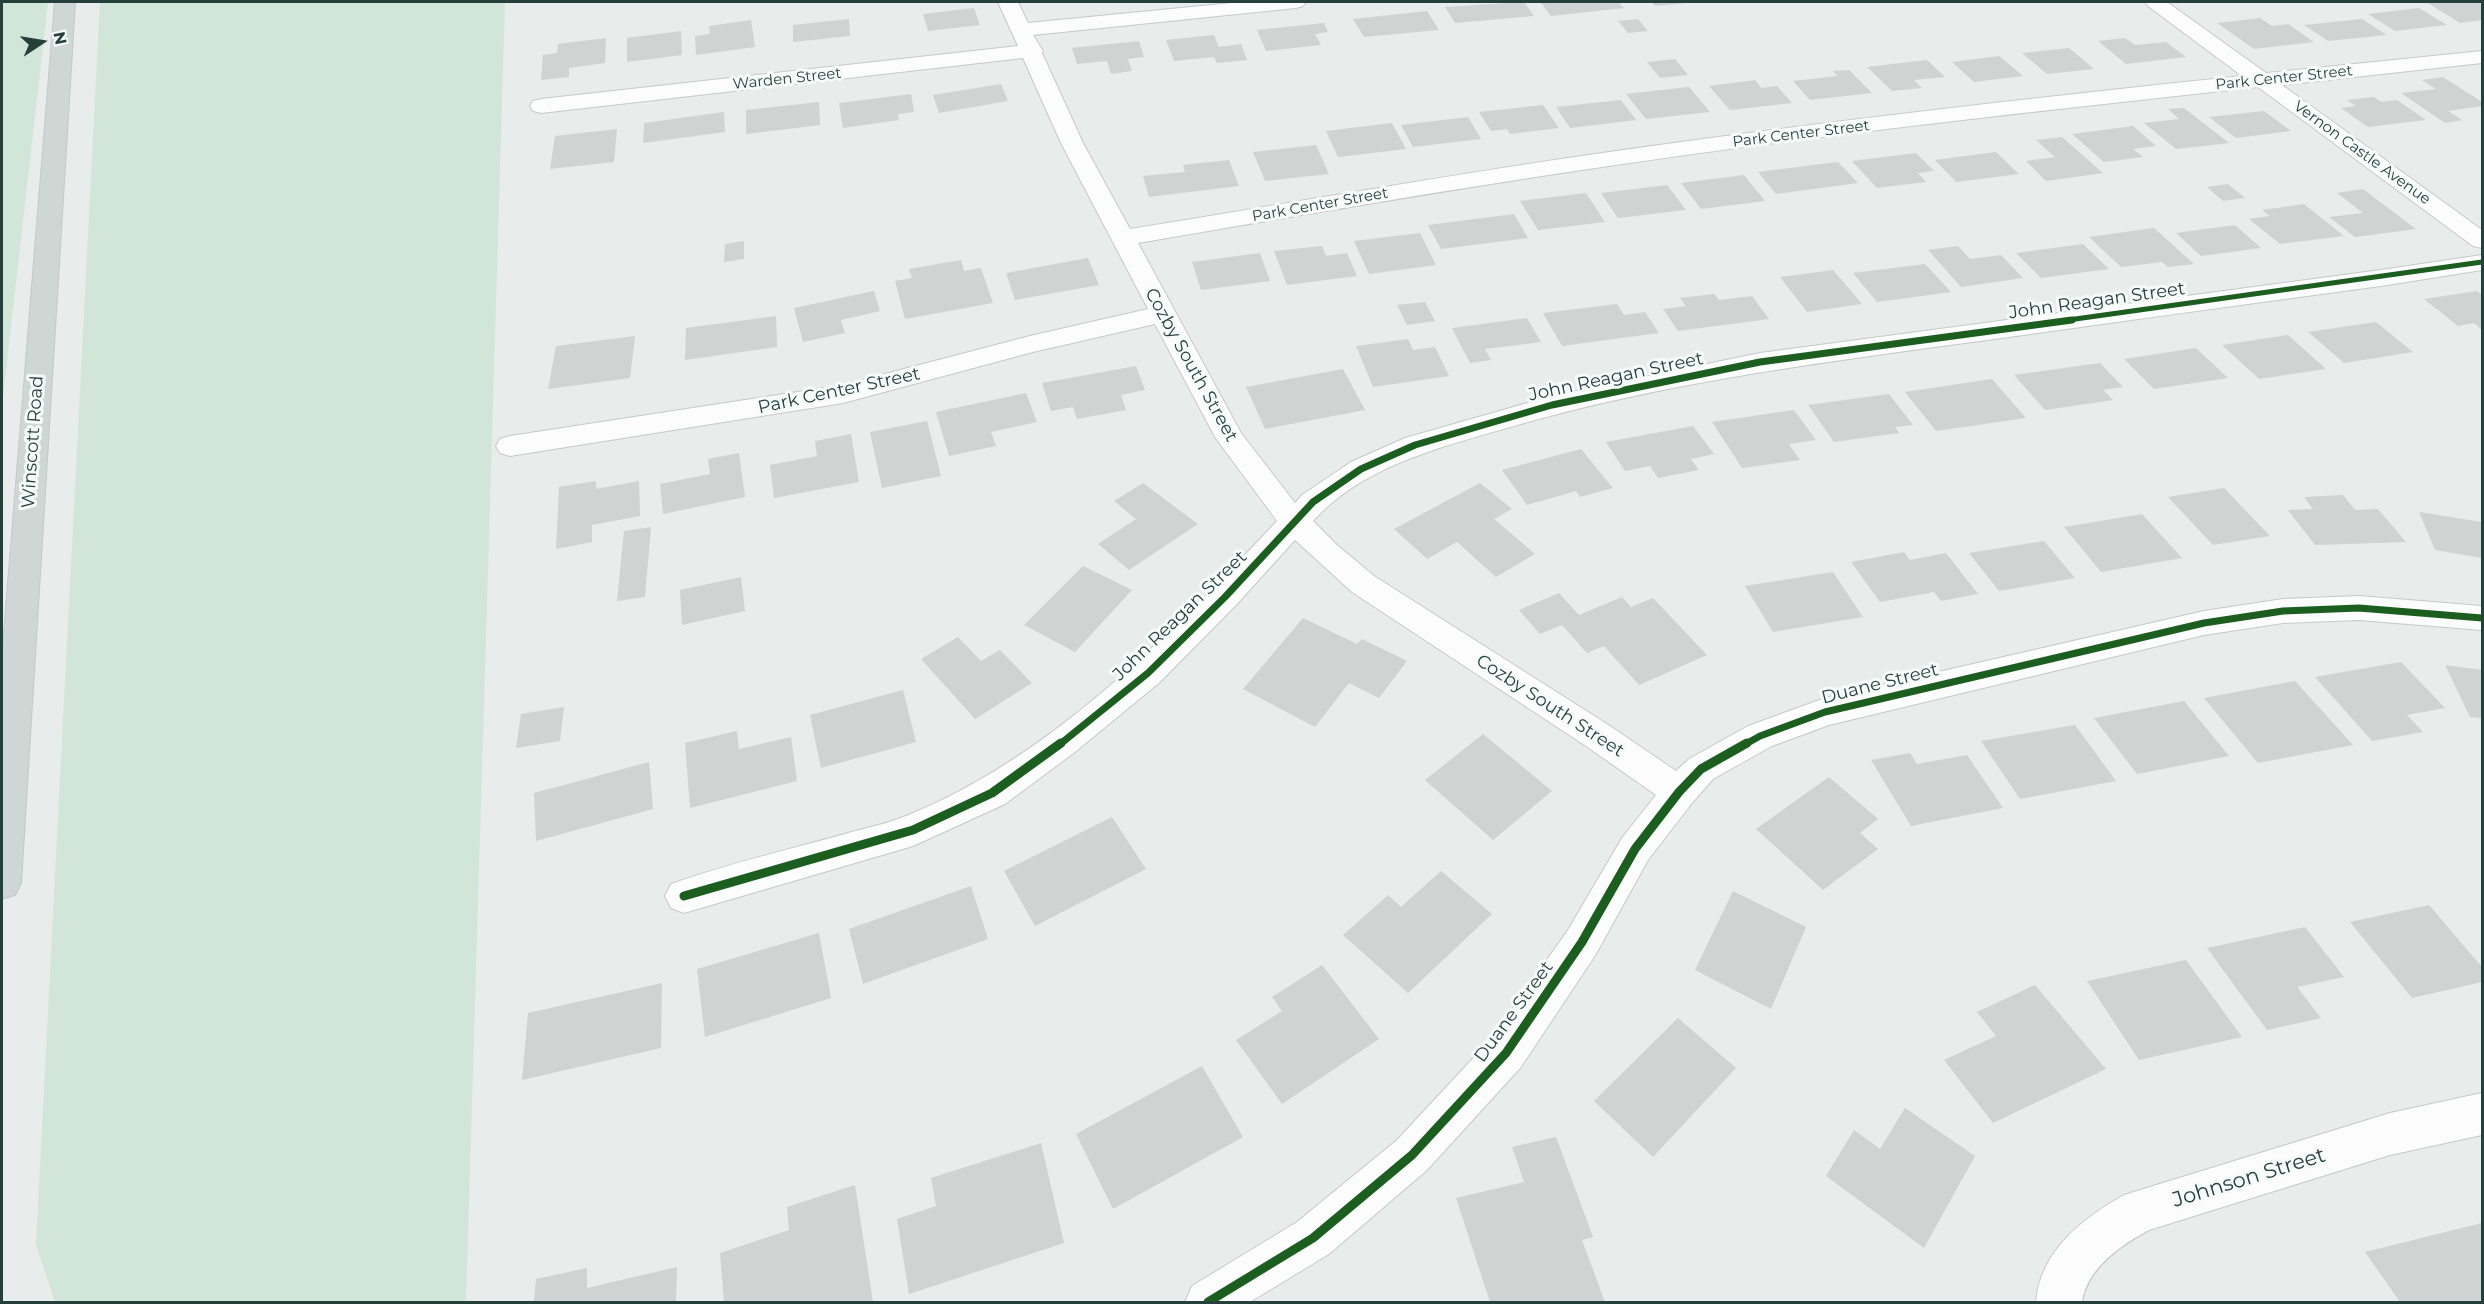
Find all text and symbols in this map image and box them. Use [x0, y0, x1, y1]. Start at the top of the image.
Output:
north arrow [12, 12, 72, 72]
text: N [49, 30, 71, 46]
street label: Park Center Street [2215, 62, 2353, 94]
street label: Warden Street [732, 64, 842, 94]
street label: Vernon Castle Avenue [2290, 97, 2434, 209]
street label: Park Center Street [1731, 117, 1871, 151]
street label: Park Center Street [1251, 184, 1389, 226]
street label: John Reagan Street [2007, 278, 2187, 324]
street label: Cozby South Street [1140, 284, 1242, 446]
street label: John Reagan Street [1527, 348, 1705, 406]
street label: Park Center Street [756, 363, 922, 419]
street label: Winscott Road [18, 375, 48, 509]
street label: John Reagan Street [1109, 546, 1251, 686]
street label: Cozby South Street [1472, 650, 1628, 762]
street label: Duane Street [1819, 659, 1941, 709]
street label: Duane Street [1470, 957, 1558, 1067]
street label: Johnson Street [2169, 1143, 2329, 1213]

